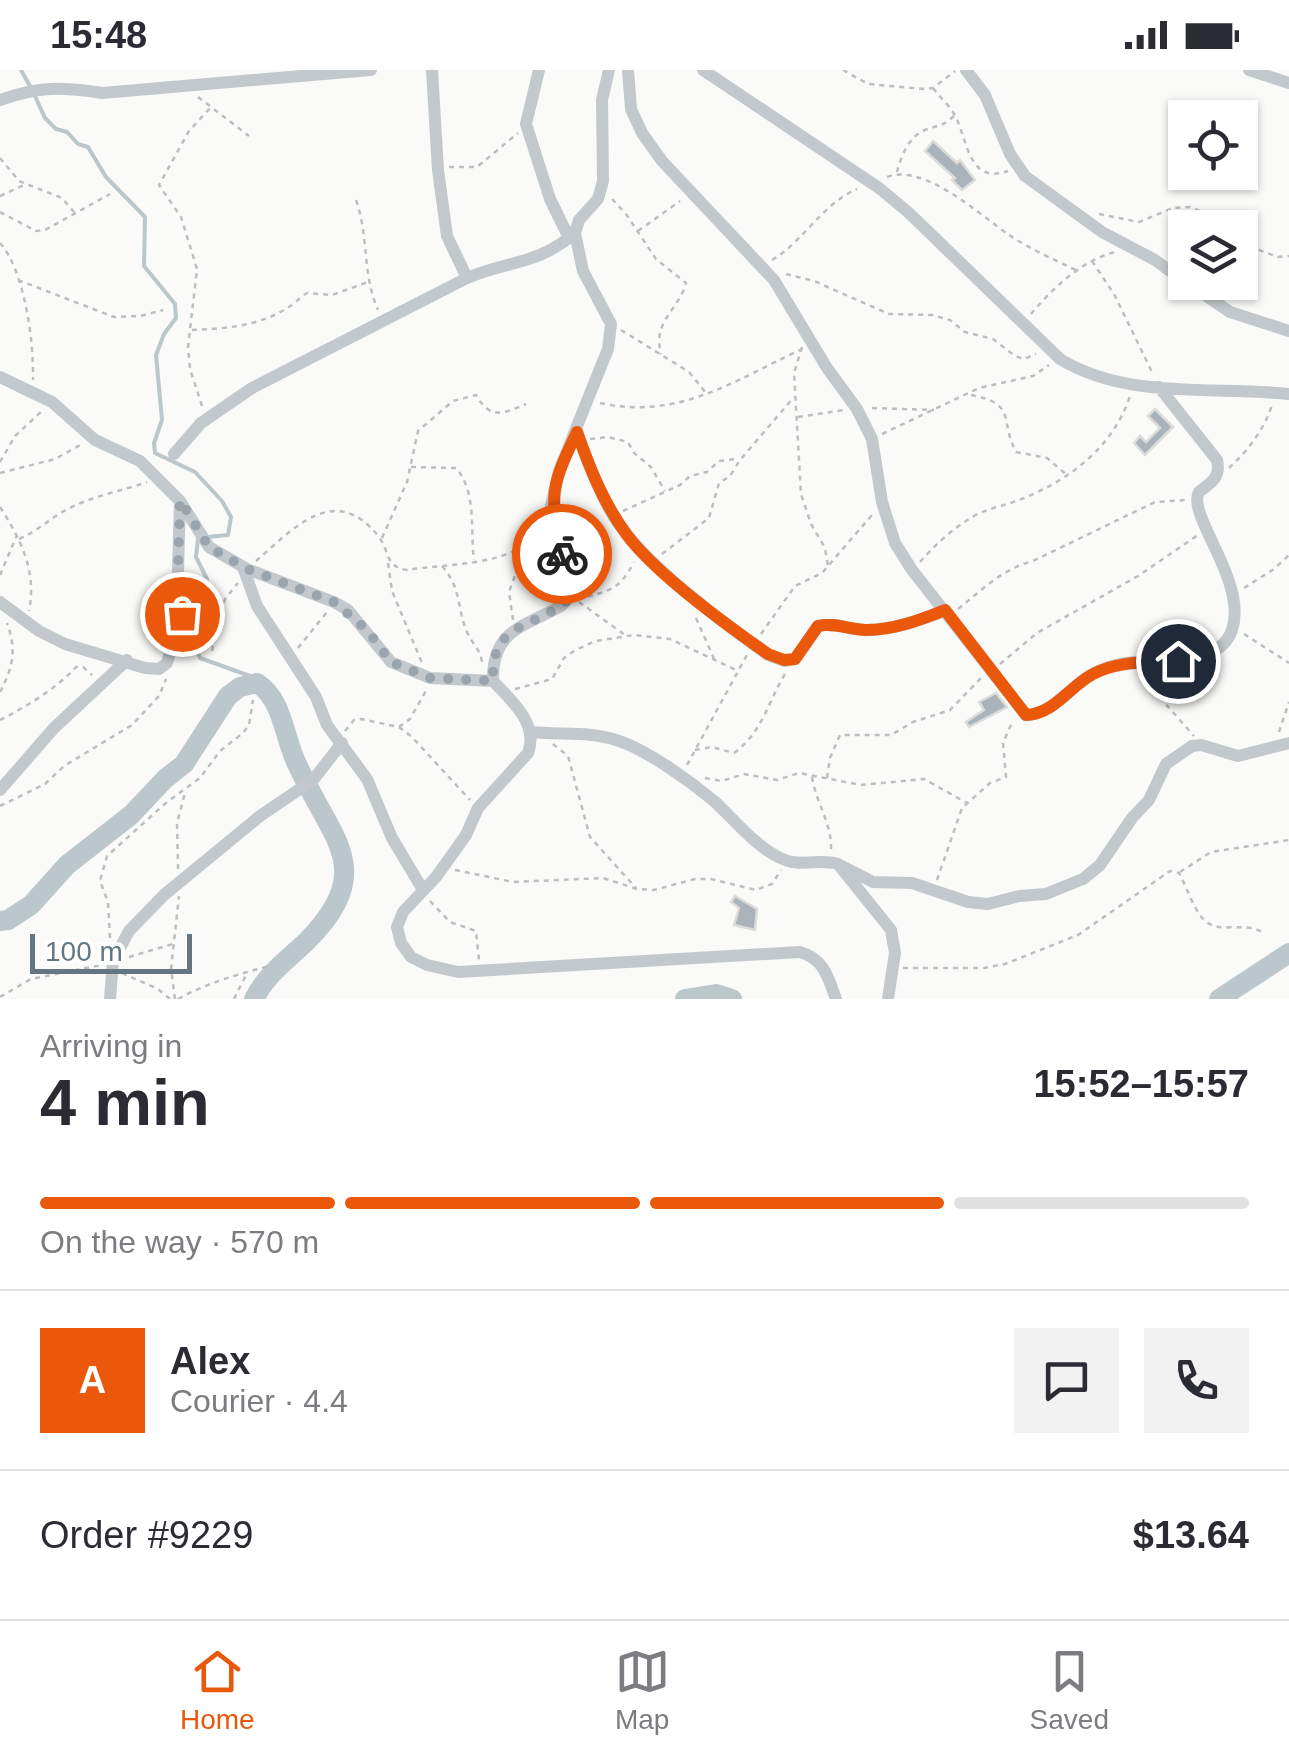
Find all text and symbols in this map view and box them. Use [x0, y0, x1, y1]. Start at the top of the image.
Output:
text: 15:48 [50, 14, 147, 56]
map controls [1168, 100, 1258, 300]
button: locate [1168, 100, 1258, 190]
button: layers [1168, 210, 1258, 300]
courier [512, 504, 612, 604]
icon: bike [535, 527, 590, 582]
pin [140, 572, 225, 657]
icon: bag [155, 587, 210, 642]
pin [1136, 619, 1221, 704]
icon: home [1151, 634, 1206, 689]
scale bar [30, 929, 192, 974]
text: 100 m [45, 936, 123, 967]
text: Arriving in [40, 1028, 182, 1064]
text: 15:52–15:57 [1033, 1063, 1249, 1105]
text: 4 min [40, 1066, 210, 1139]
text: On the way · 570 m [40, 1224, 319, 1260]
button: chat [1014, 1328, 1119, 1433]
button: phone [1144, 1328, 1249, 1433]
text: Alex [170, 1340, 250, 1382]
text: A [79, 1359, 106, 1401]
text: Courier · 4.4 [170, 1383, 348, 1419]
text: Order #9229 [40, 1514, 253, 1556]
text: $13.64 [1133, 1514, 1249, 1556]
tab: Home [180, 1644, 255, 1736]
tab: Map [615, 1644, 670, 1736]
tab: Saved [1030, 1644, 1109, 1736]

